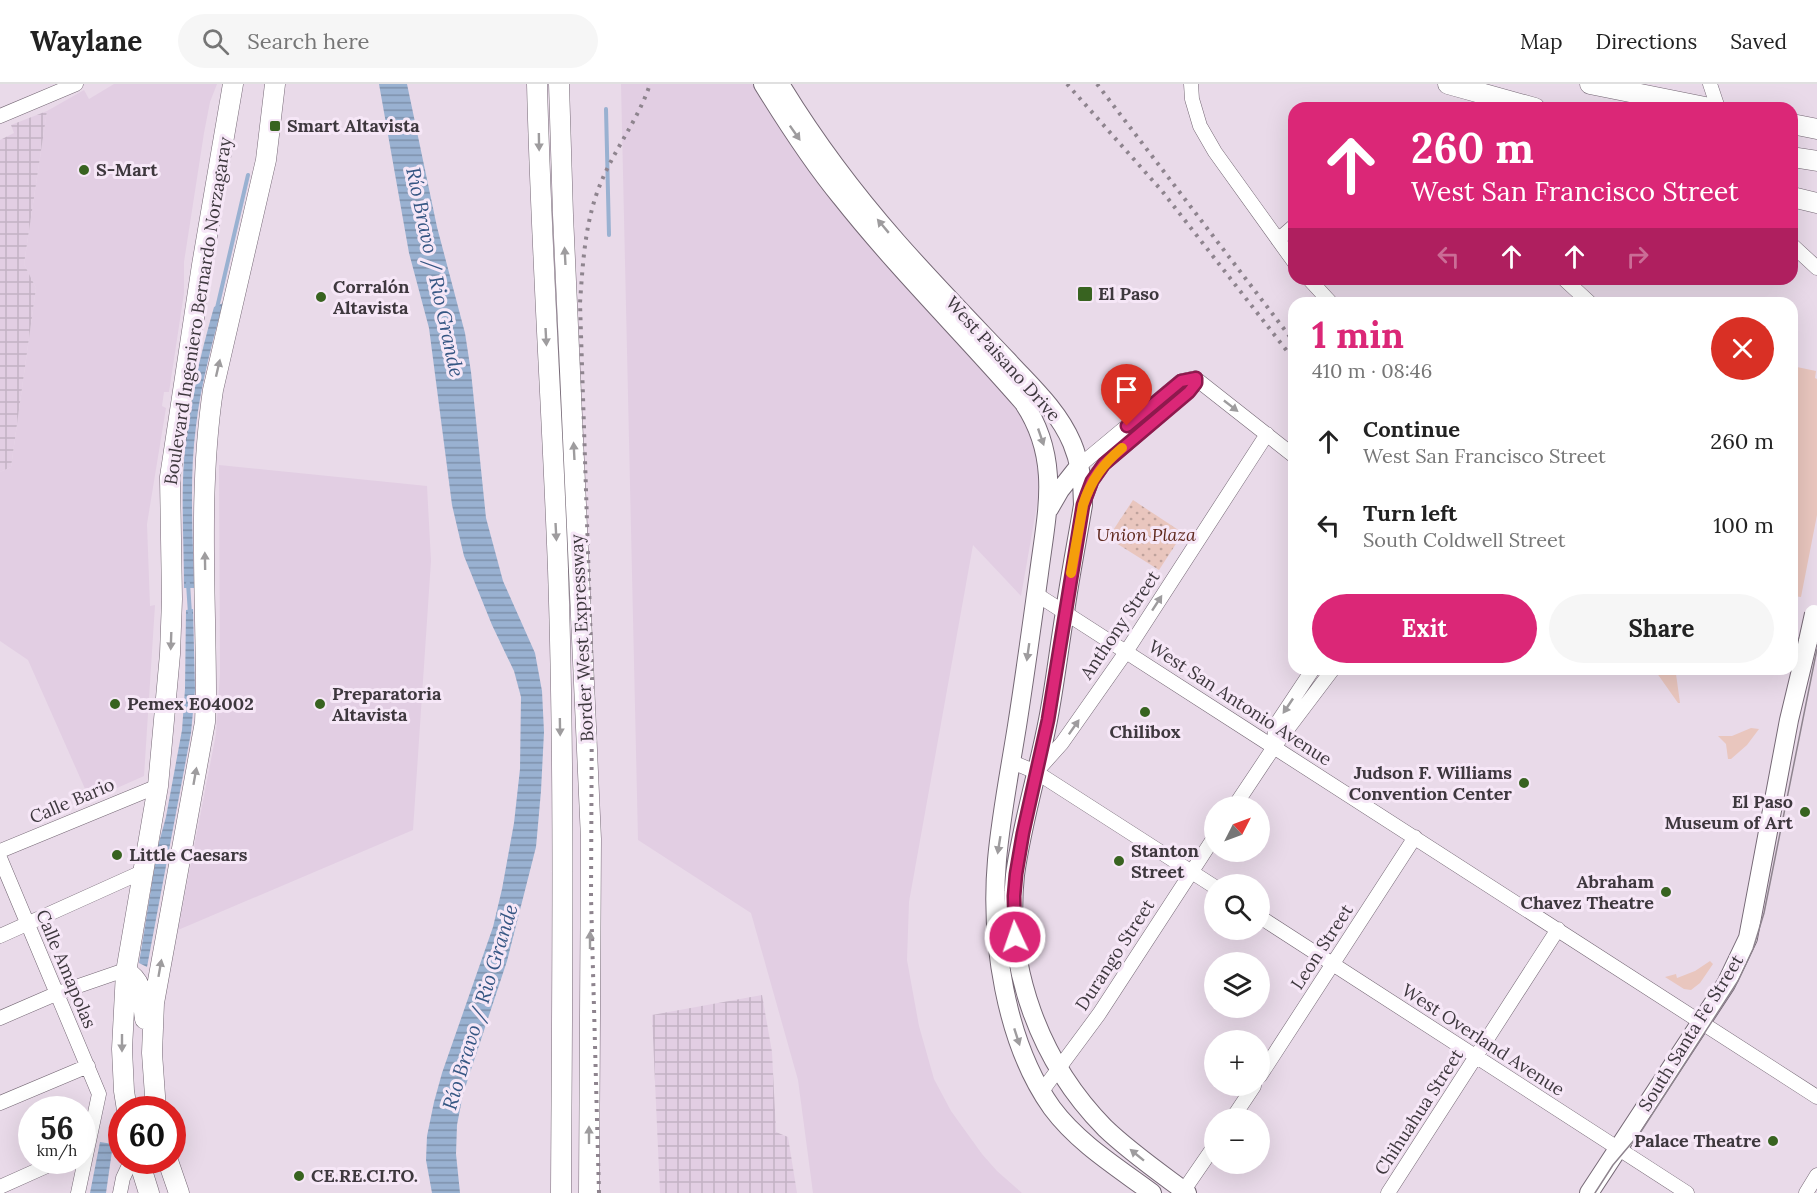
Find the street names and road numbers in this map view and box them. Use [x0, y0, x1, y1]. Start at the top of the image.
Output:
street label: Boulevard Ingeniero Bernardo Norzagaray [159, 135, 236, 487]
street label: West Paisano Drive [941, 291, 1066, 426]
street label: Border West Expressway [565, 533, 598, 742]
street label: Anthony Street [1074, 566, 1164, 684]
street label: West San Antonio Avenue [1144, 635, 1336, 771]
street label: Calle Bario [26, 772, 118, 829]
street label: Durango Street [1070, 895, 1159, 1015]
street label: Leon Street [1285, 900, 1358, 994]
street label: Calle Amapolas [31, 906, 102, 1032]
street label: South Santa Fe Street [1633, 950, 1748, 1115]
street label: West Overland Avenue [1398, 978, 1569, 1101]
street label: Chihuahua Street [1369, 1044, 1468, 1179]

